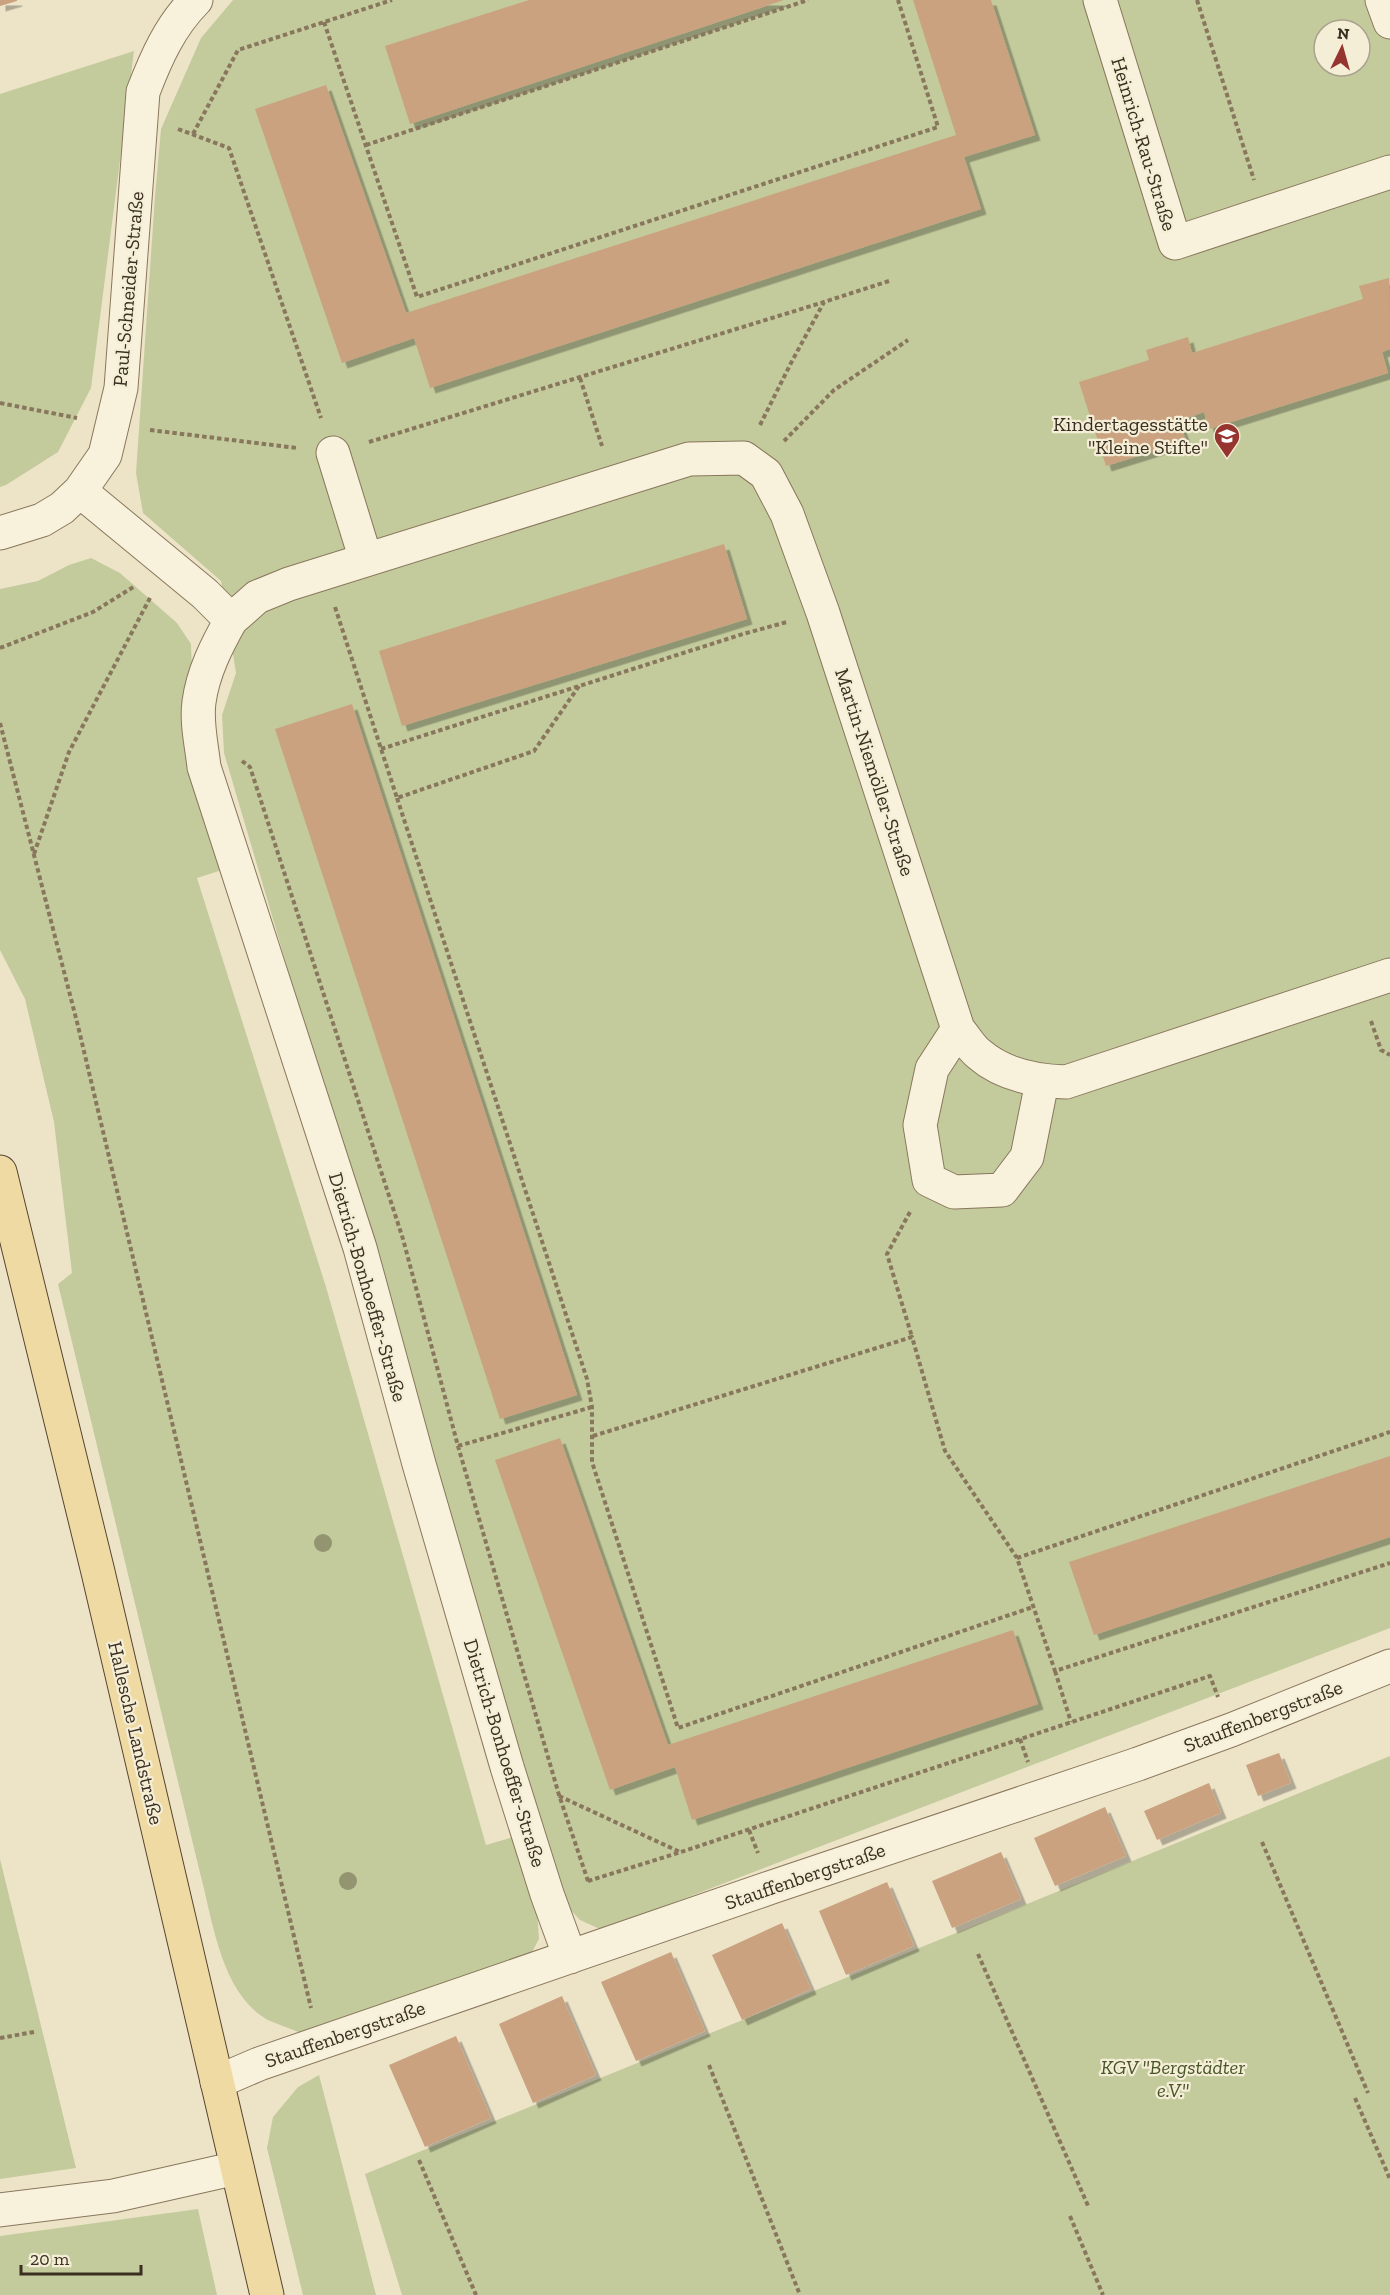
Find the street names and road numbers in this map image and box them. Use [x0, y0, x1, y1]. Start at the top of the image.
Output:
street label: Heinrich-Rau-Straße [1106, 54, 1182, 234]
street label: Paul-Schneider-Straße [107, 190, 149, 388]
street label: Martin-Niemöller-Straße [830, 665, 920, 879]
street label: Dietrich-Bonhoeffer-Straße [324, 1170, 412, 1404]
street label: Dietrich-Bonhoeffer-Straße [459, 1636, 551, 1870]
street label: Hallesche Landstraße [103, 1639, 169, 1827]
street label: Stauffenbergstraße [1180, 1675, 1346, 1757]
street label: Stauffenbergstraße [722, 1837, 888, 1915]
street label: Stauffenbergstraße [262, 1995, 428, 2073]

